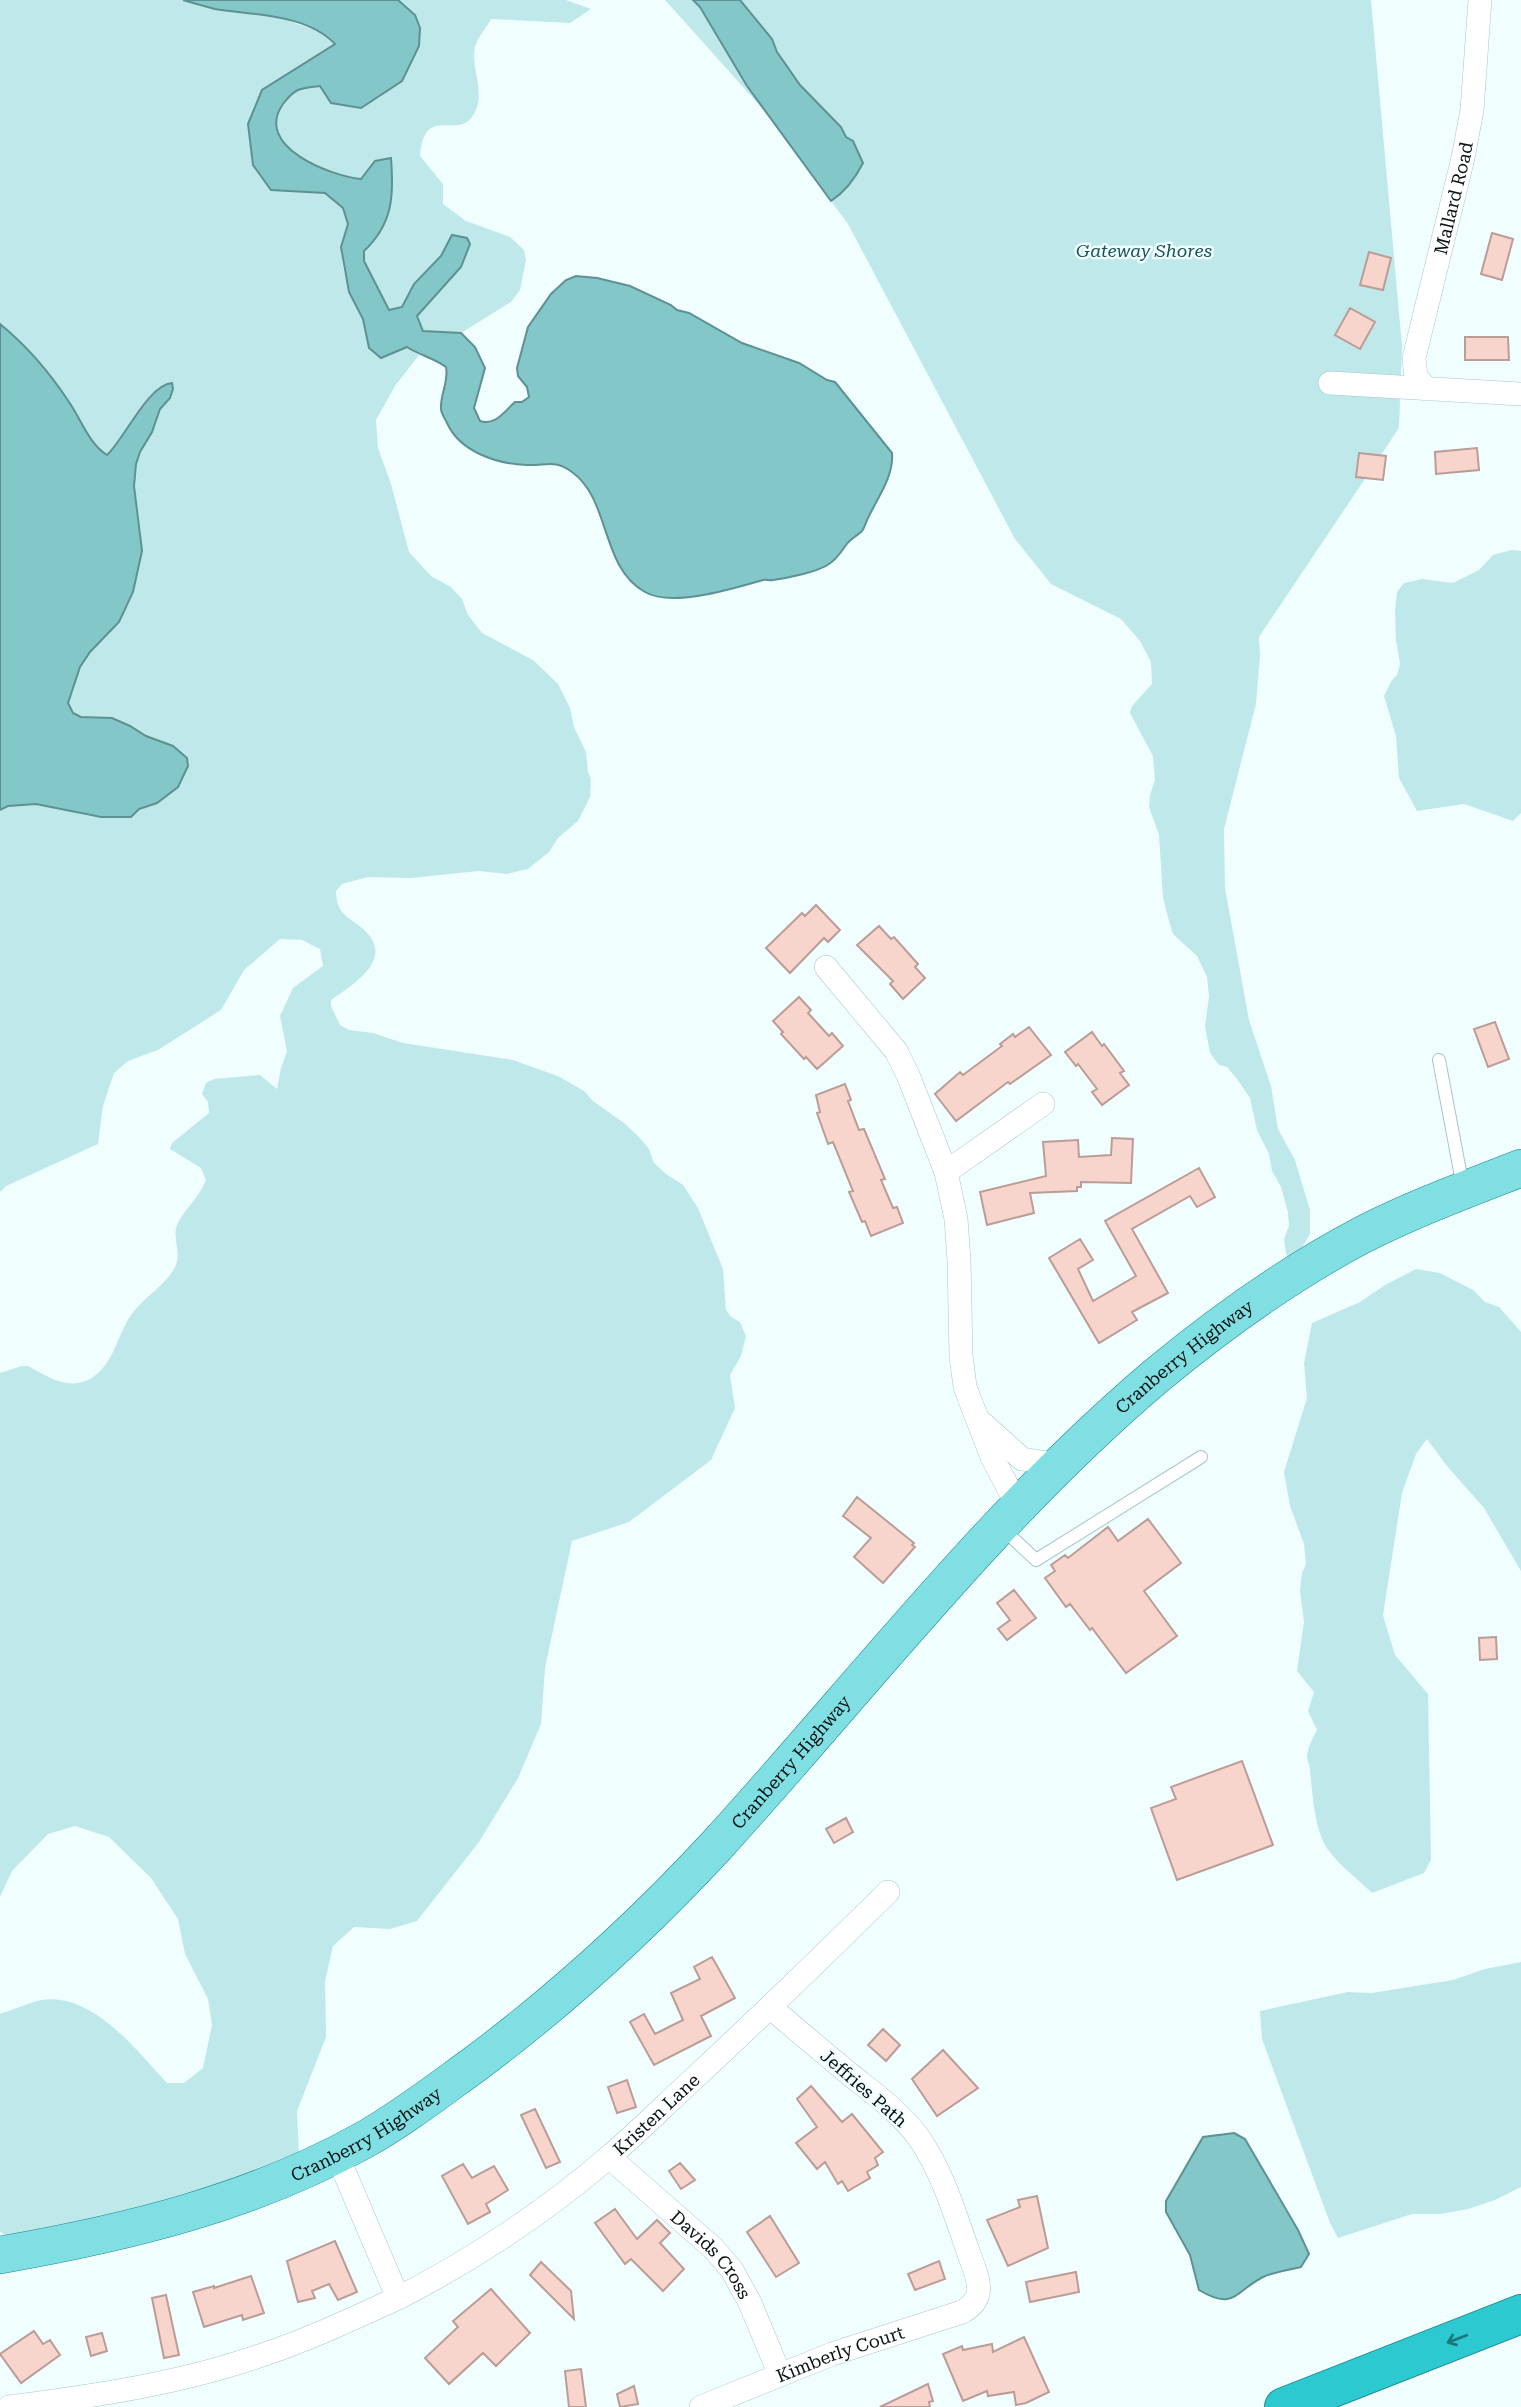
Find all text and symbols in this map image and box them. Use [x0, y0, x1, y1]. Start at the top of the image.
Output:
street label: Mallard Road [1429, 140, 1476, 257]
park label: Gateway Shores [1076, 240, 1212, 261]
street label: Cranberry Highway [1111, 1295, 1257, 1417]
street label: Cranberry Highway [727, 1691, 855, 1833]
street label: Jeffries Path [816, 2045, 912, 2132]
street label: Kristen Lane [608, 2069, 703, 2159]
street label: Cranberry Highway [287, 2082, 445, 2185]
street label: Davids Cross [667, 2206, 756, 2302]
street label: Kimberly Court [773, 2321, 907, 2386]
one-way arrow [1447, 2334, 1469, 2347]

